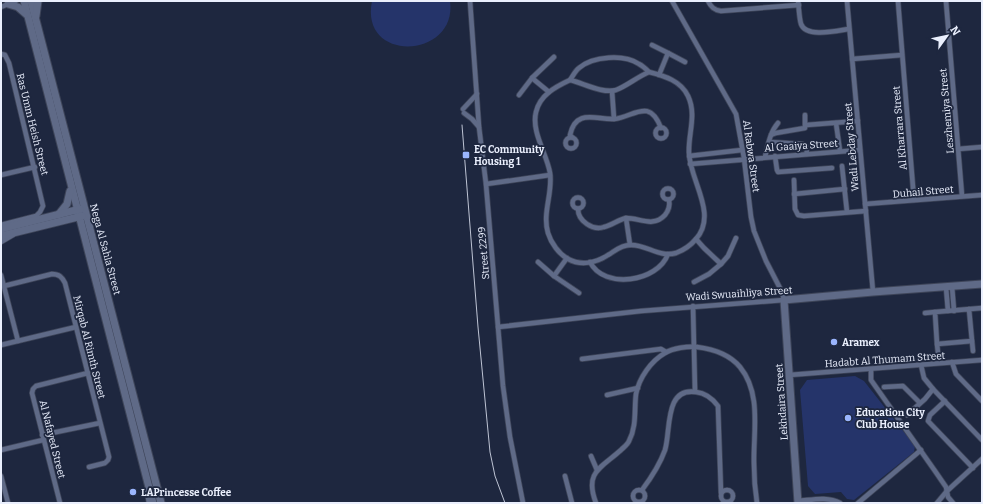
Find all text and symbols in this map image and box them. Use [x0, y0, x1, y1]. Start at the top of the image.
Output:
north arrow [927, 16, 967, 56]
text: N [947, 24, 963, 38]
street label: Leszhemiya Street [937, 68, 957, 154]
street label: Ras Umm Heish Street [14, 72, 51, 177]
street label: Al Kharrara Street [890, 85, 910, 170]
street label: Wadi Lebday Street [842, 102, 862, 192]
street label: Al Rabwa Street [740, 119, 762, 193]
street label: Al Gaaiya Street [764, 137, 839, 155]
place label: EC Community Housing 1 [474, 144, 545, 168]
marker: EC Community Housing 1 [461, 150, 471, 160]
street label: Duhail Street [892, 183, 954, 201]
street label: Nega Al Sahla Street [87, 202, 123, 297]
street label: Street 2299 [476, 226, 492, 280]
street label: Wadi Swuaihliya Street [685, 284, 793, 304]
street label: Mirqab Al Rimth Street [70, 294, 108, 400]
marker: Aramex [829, 337, 839, 347]
place label: Aramex [842, 337, 880, 349]
street label: Hadabt Al Thumam Street [824, 350, 946, 370]
street label: Lekhdaira Street [773, 363, 791, 441]
street label: Al Nafayed Street [36, 399, 68, 480]
place label: Education City Club House [856, 407, 925, 431]
marker: Education City Club House [843, 413, 853, 423]
marker: LAPrincesse Coffee [128, 487, 138, 497]
place label: LAPrincesse Coffee [141, 487, 232, 499]

